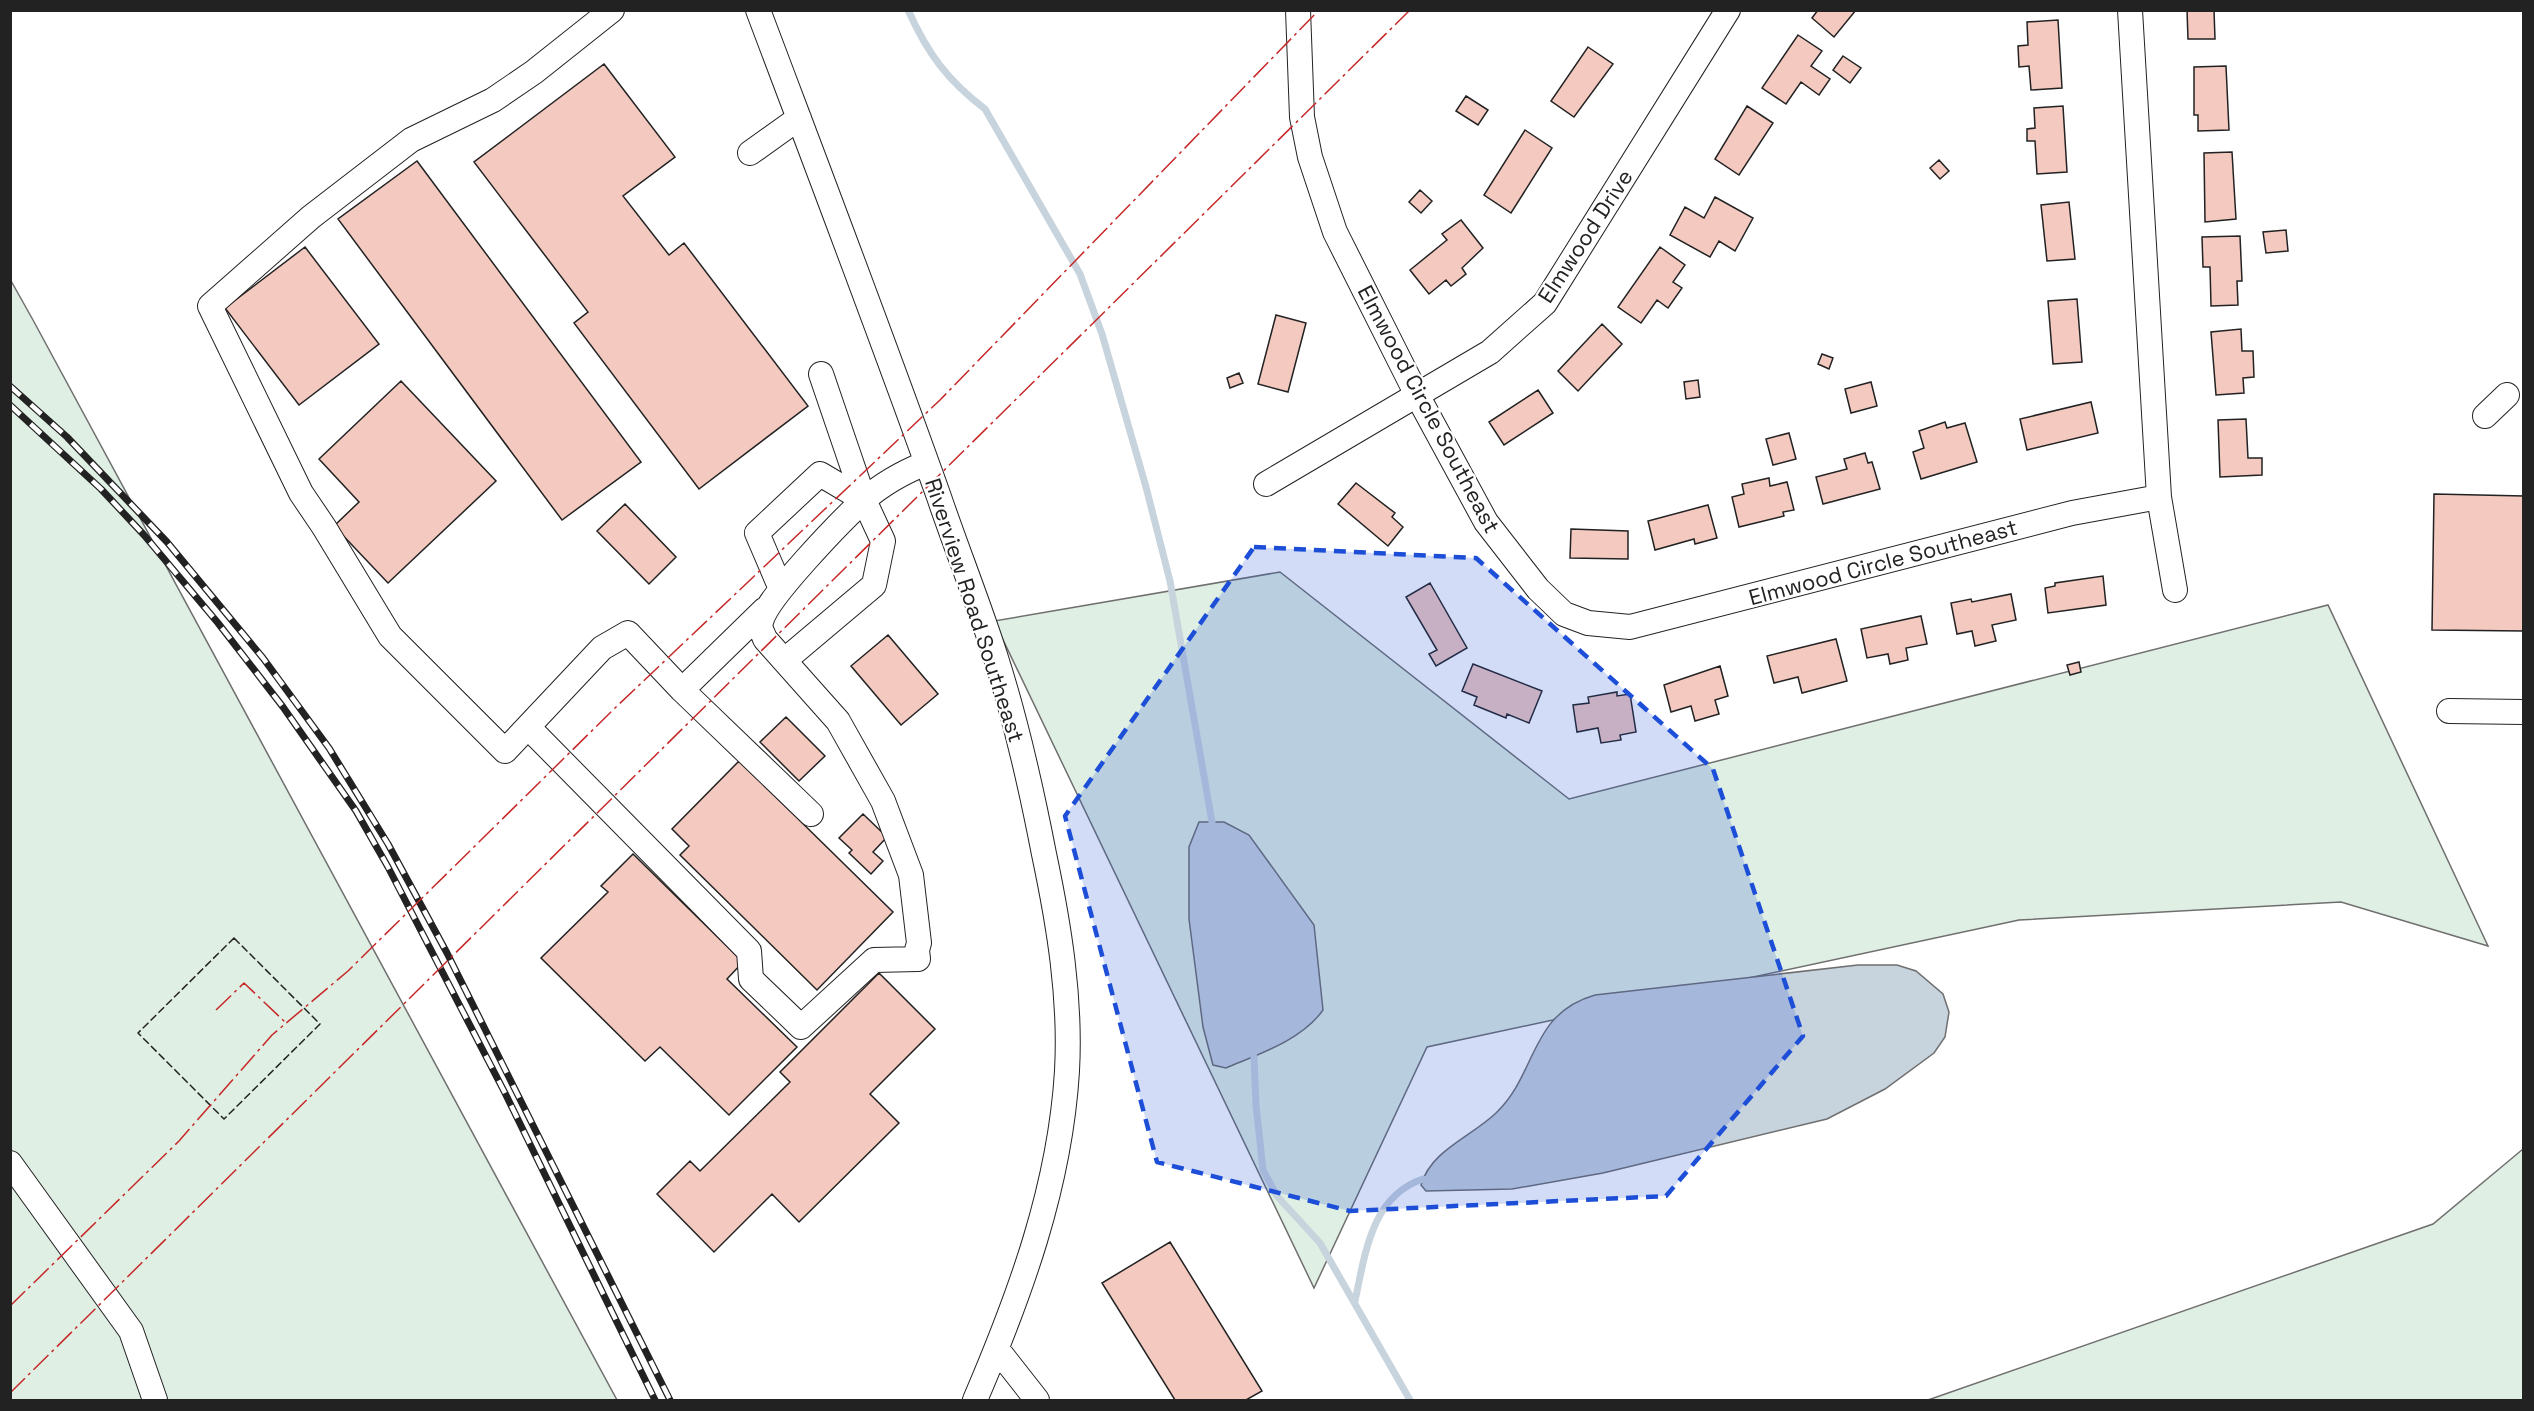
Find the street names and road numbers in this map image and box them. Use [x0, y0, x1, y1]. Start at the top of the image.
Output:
street label: Elmwood Drive [1531, 164, 1639, 308]
street label: Elmwood Circle Southeast [1352, 280, 1506, 538]
street label: Riverview Road Southeast [919, 474, 1031, 746]
street label: Elmwood Circle Southeast [1746, 513, 2020, 611]

